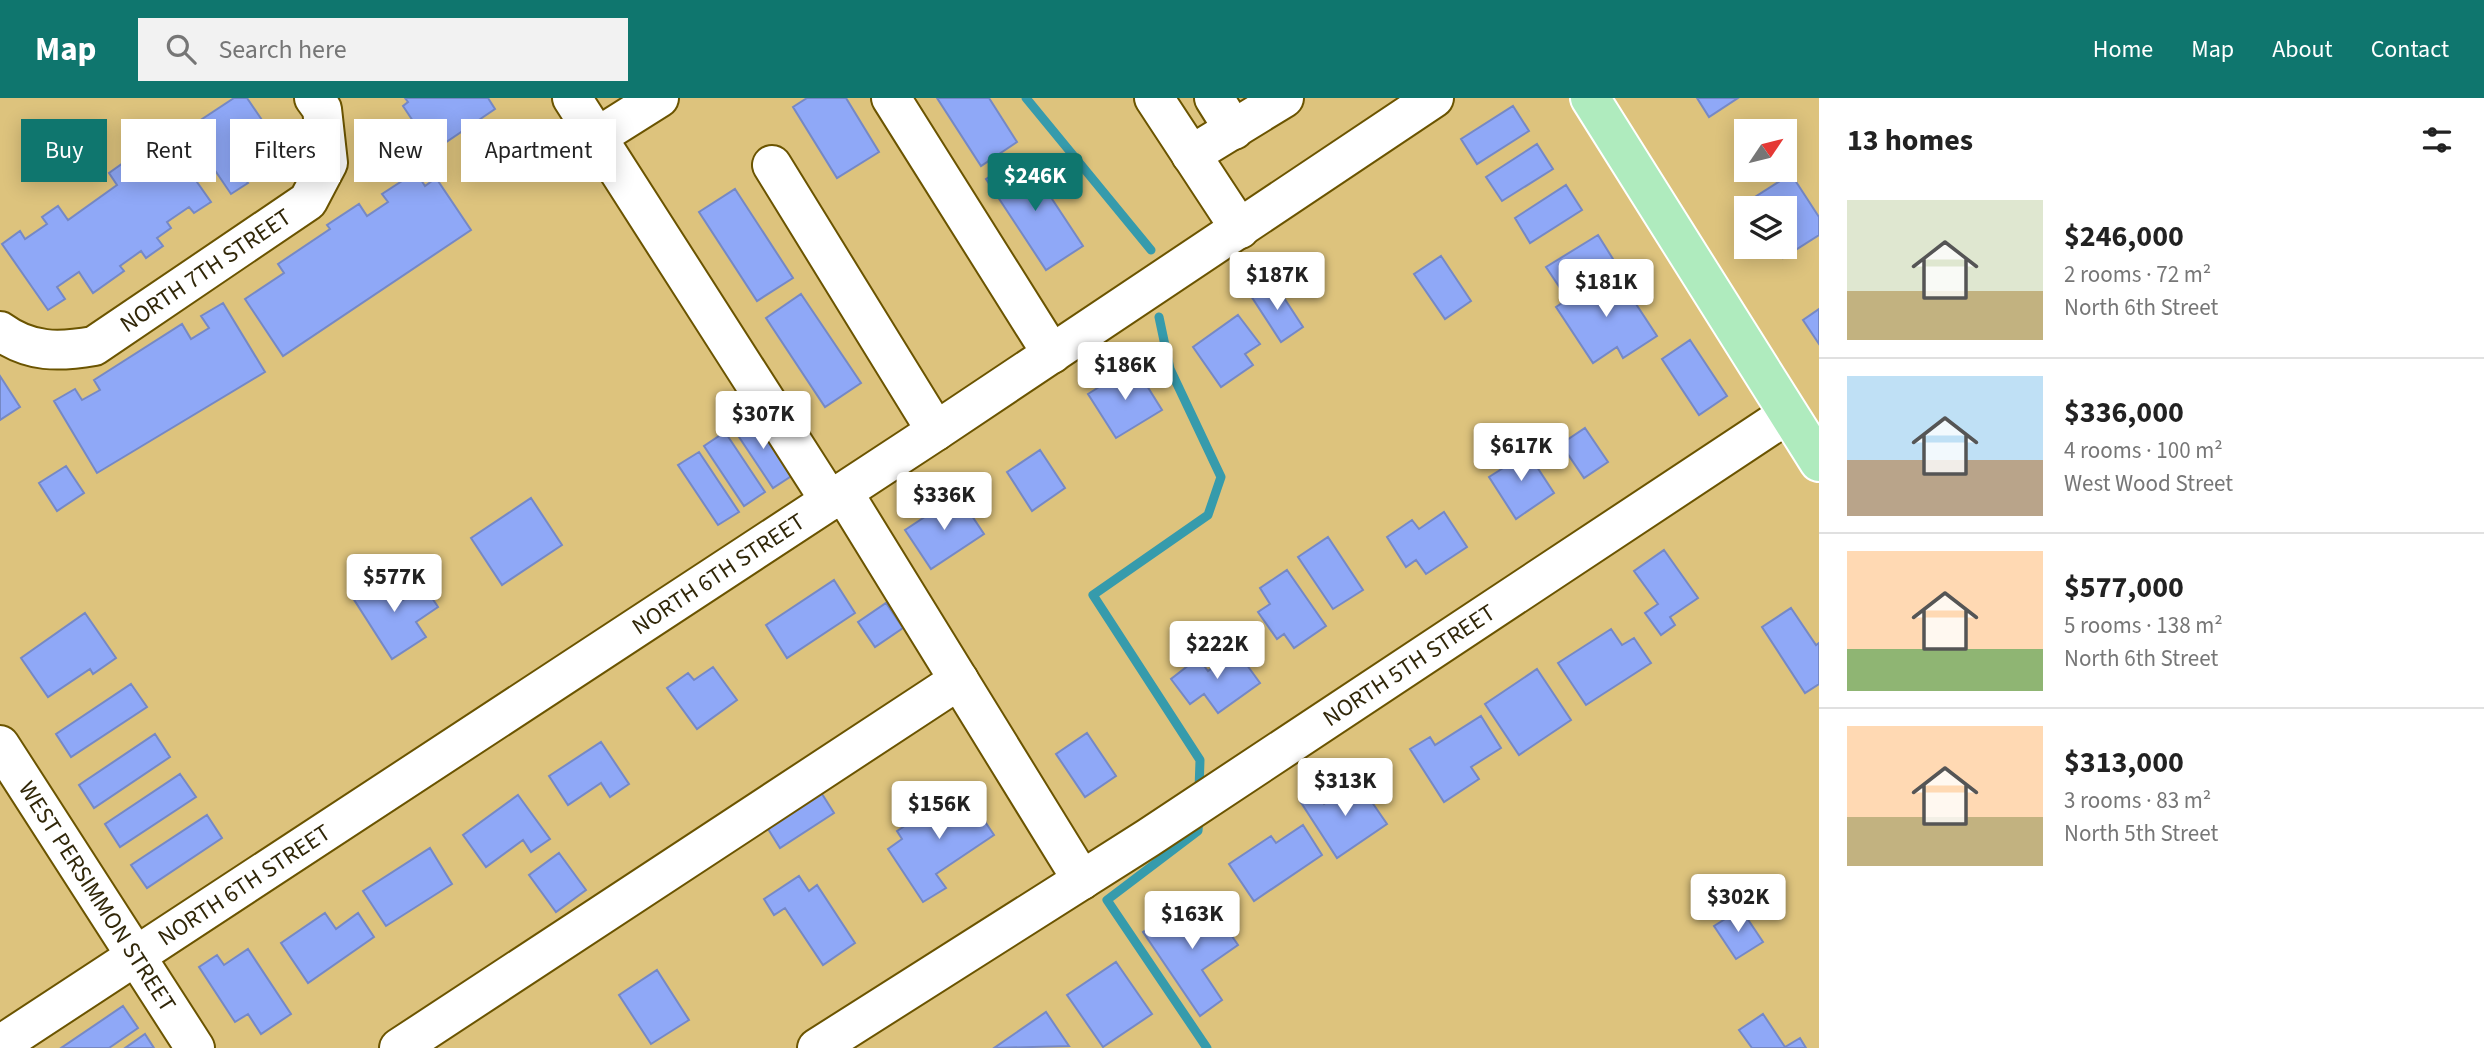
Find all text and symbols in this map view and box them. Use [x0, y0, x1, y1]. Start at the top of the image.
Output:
search box [138, 18, 628, 81]
text: Map [35, 26, 96, 73]
icon: search [162, 30, 200, 68]
text: Search here [218, 31, 347, 68]
text: Home [2093, 32, 2153, 67]
text: Map [2191, 32, 2234, 67]
text: About [2272, 32, 2333, 67]
text: Contact [2371, 32, 2449, 67]
chip: Buy [21, 119, 107, 182]
chip: Rent [121, 119, 216, 182]
chip: Filters [230, 119, 340, 182]
chip: New [354, 119, 447, 182]
chip: Apartment [461, 119, 616, 182]
north arrow [1734, 119, 1797, 182]
map controls [1734, 119, 1797, 259]
text: 13 homes [1847, 119, 1973, 162]
icon: filters [2418, 121, 2456, 159]
pin: $246K [986, 153, 1084, 213]
text: $246K [1004, 159, 1066, 192]
button: layers [1734, 196, 1797, 259]
street label: NORTH 7TH STREET [113, 200, 299, 342]
text: $246,000 [2064, 215, 2184, 258]
icon: home [1903, 228, 1987, 312]
pin: $187K [1228, 252, 1326, 312]
text: $187K [1246, 258, 1308, 291]
text: 2 rooms · 72 m² [2064, 258, 2211, 291]
pin: $181K [1557, 260, 1655, 319]
text: $181K [1575, 265, 1637, 298]
text: North 6th Street [2064, 291, 2218, 324]
pin: $186K [1076, 342, 1174, 402]
text: $186K [1094, 348, 1156, 381]
text: $336,000 [2064, 391, 2184, 434]
pin: $307K [714, 392, 812, 451]
text: $307K [732, 397, 794, 430]
icon: home [1903, 404, 1987, 488]
pin: $617K [1472, 424, 1570, 483]
text: $617K [1490, 429, 1552, 462]
text: 4 rooms · 100 m² [2064, 434, 2223, 467]
text: West Wood Street [2064, 467, 2233, 500]
pin: $336K [895, 472, 993, 532]
text: $336K [913, 478, 975, 511]
street label: NORTH 6TH STREET [625, 505, 812, 644]
pin: $577K [345, 554, 443, 614]
text: $577K [363, 560, 425, 593]
text: $577,000 [2064, 566, 2184, 609]
icon: home [1903, 579, 1987, 663]
street label: NORTH 5TH STREET [1316, 596, 1503, 735]
text: 5 rooms · 138 m² [2064, 609, 2223, 642]
pin: $222K [1168, 622, 1266, 681]
text: $222K [1186, 627, 1248, 660]
text: North 6th Street [2064, 642, 2218, 675]
text: $313,000 [2064, 741, 2184, 784]
icon: home [1903, 754, 1987, 838]
pin: $313K [1296, 758, 1394, 818]
text: $313K [1314, 764, 1376, 797]
street label: WEST PERSIMMON STREET [10, 774, 184, 1019]
pin: $156K [890, 782, 988, 841]
text: 3 rooms · 83 m² [2064, 784, 2211, 817]
text: $156K [908, 787, 970, 820]
street label: NORTH 6TH STREET [151, 816, 338, 955]
text: North 5th Street [2064, 817, 2218, 850]
pin: $302K [1689, 874, 1787, 934]
text: $302K [1707, 880, 1769, 913]
pin: $163K [1143, 892, 1241, 951]
text: $163K [1161, 897, 1223, 930]

